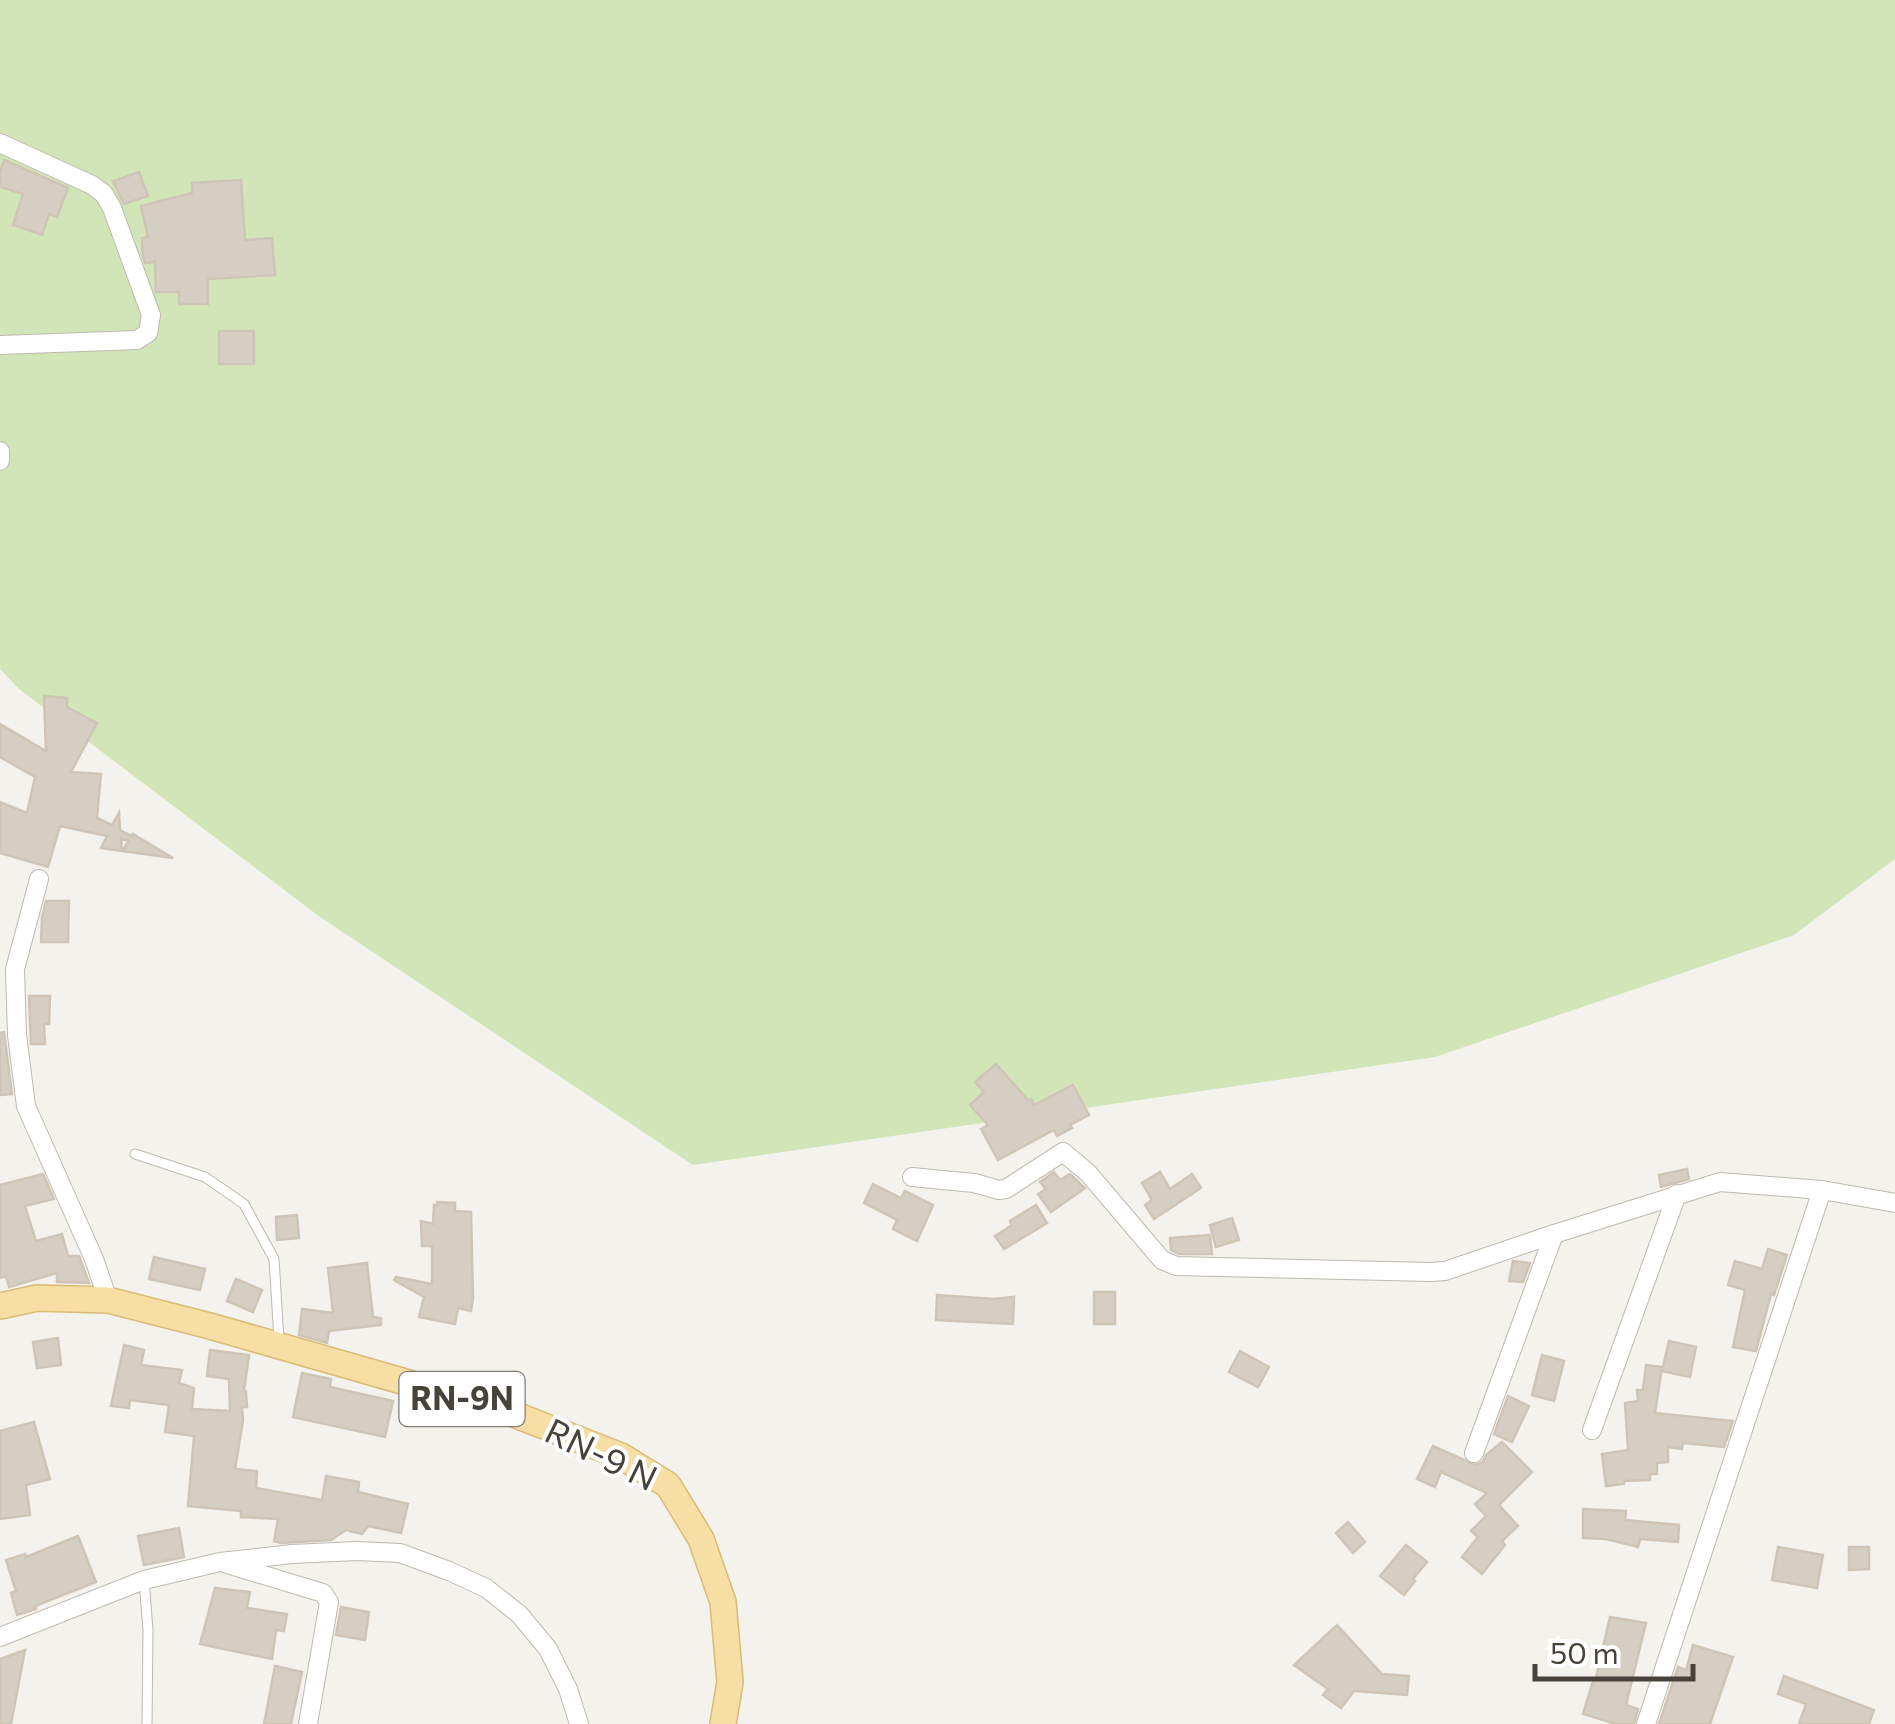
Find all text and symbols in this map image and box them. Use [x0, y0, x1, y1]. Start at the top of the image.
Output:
road number: RN-9N [400, 1372, 524, 1426]
street label: RN-9 N [539, 1407, 665, 1498]
scale bar [1535, 1619, 1692, 1681]
text: 50 m [1550, 1633, 1619, 1670]

